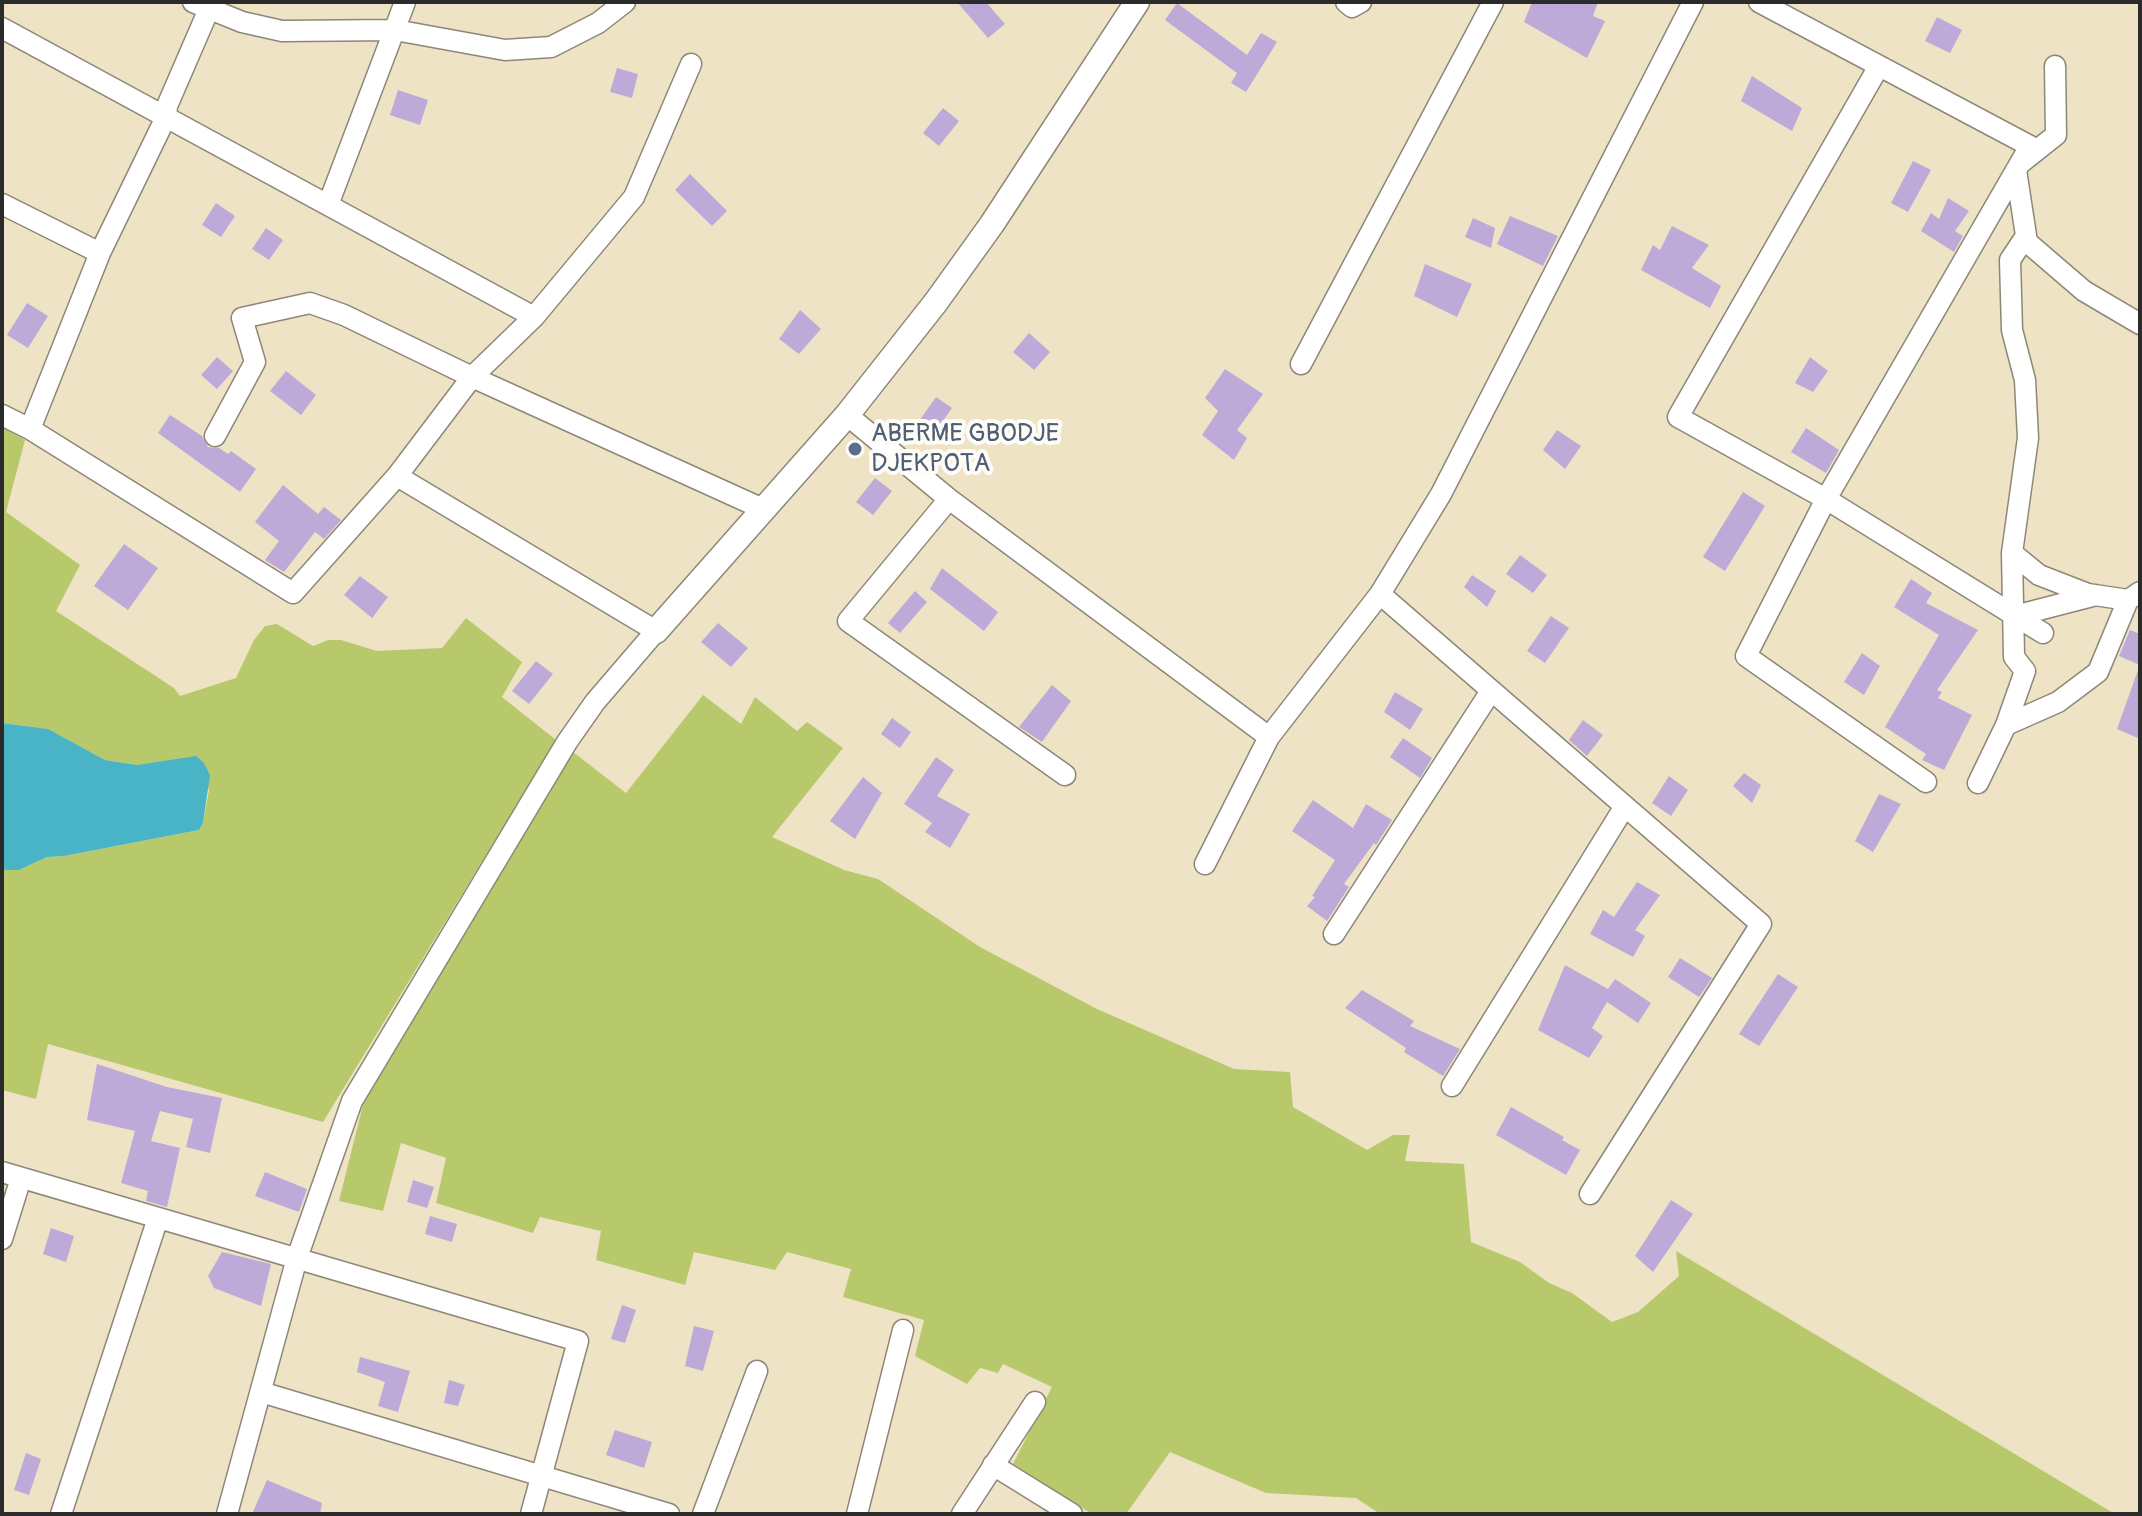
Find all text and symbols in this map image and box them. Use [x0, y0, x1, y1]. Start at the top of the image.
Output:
place label: ABERME GBODJE DJEKPOTA [871, 418, 1059, 480]
marker: ABERME GBODJE DJEKPOTA [846, 440, 864, 458]

